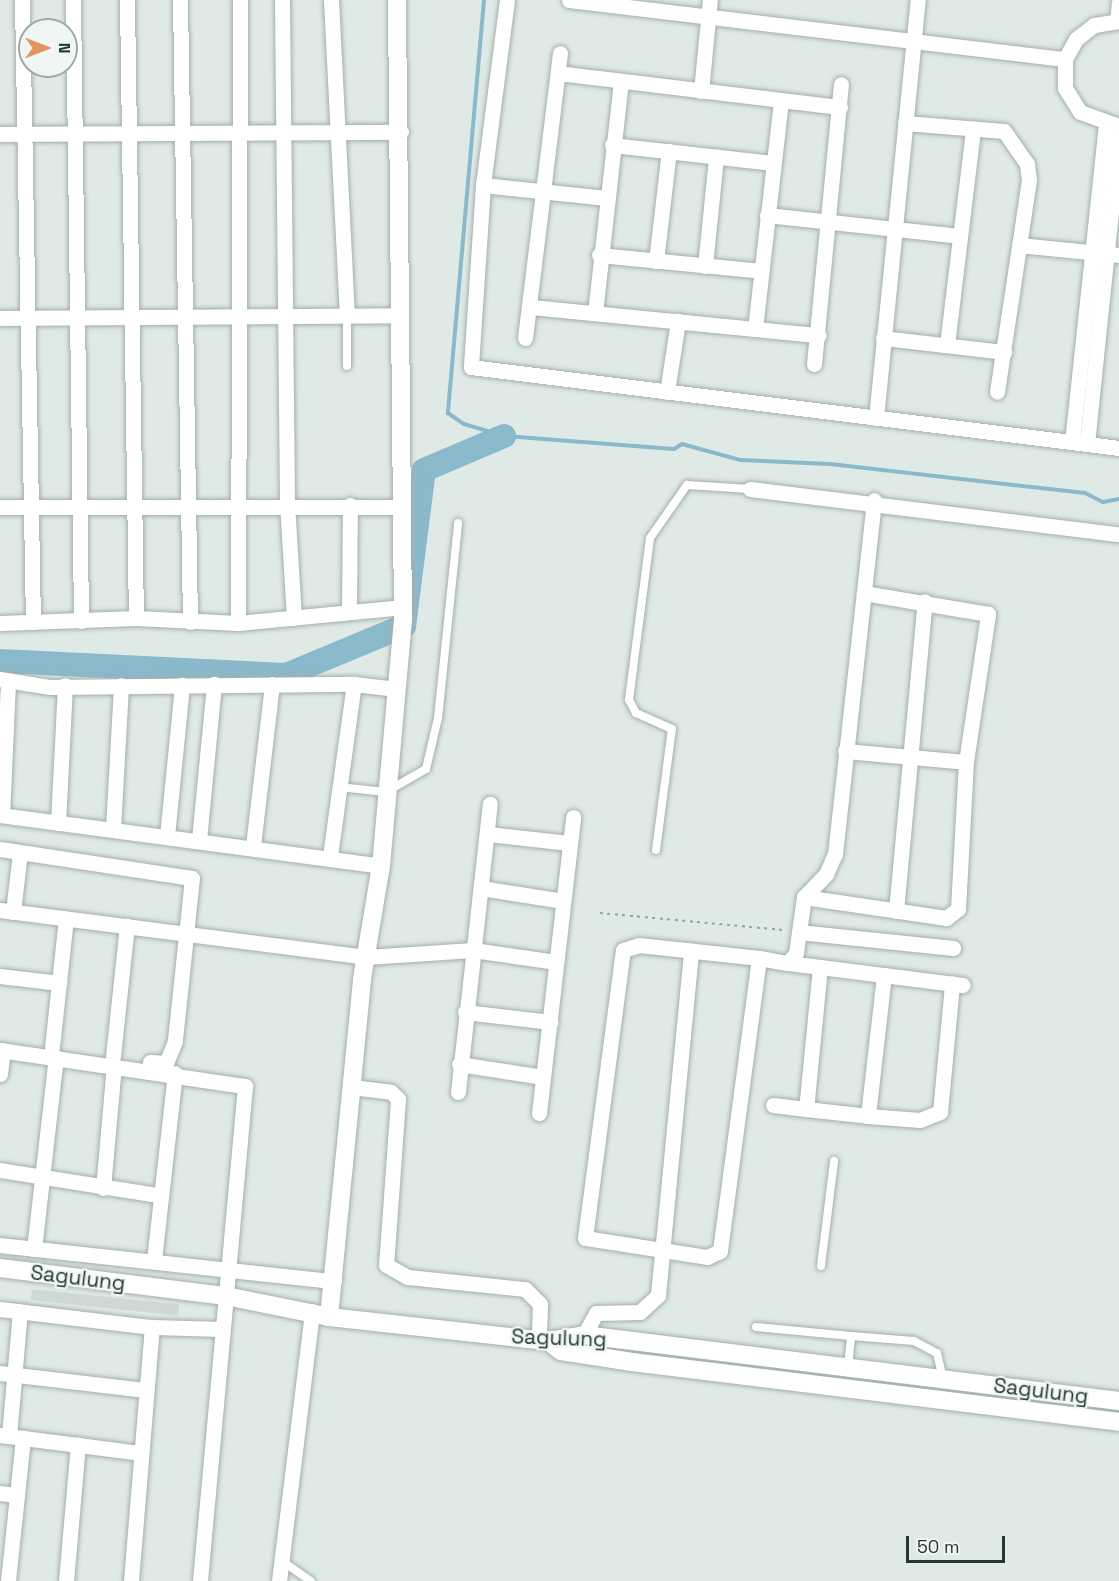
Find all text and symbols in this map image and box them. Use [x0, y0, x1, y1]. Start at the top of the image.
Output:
north arrow [18, 18, 78, 78]
text: N [54, 43, 75, 53]
street label: Sagulung [29, 1260, 127, 1296]
street label: Sagulung [511, 1324, 607, 1352]
street label: Sagulung [992, 1373, 1090, 1409]
scale bar [909, 1524, 1008, 1562]
text: 50 m [917, 1535, 959, 1558]

